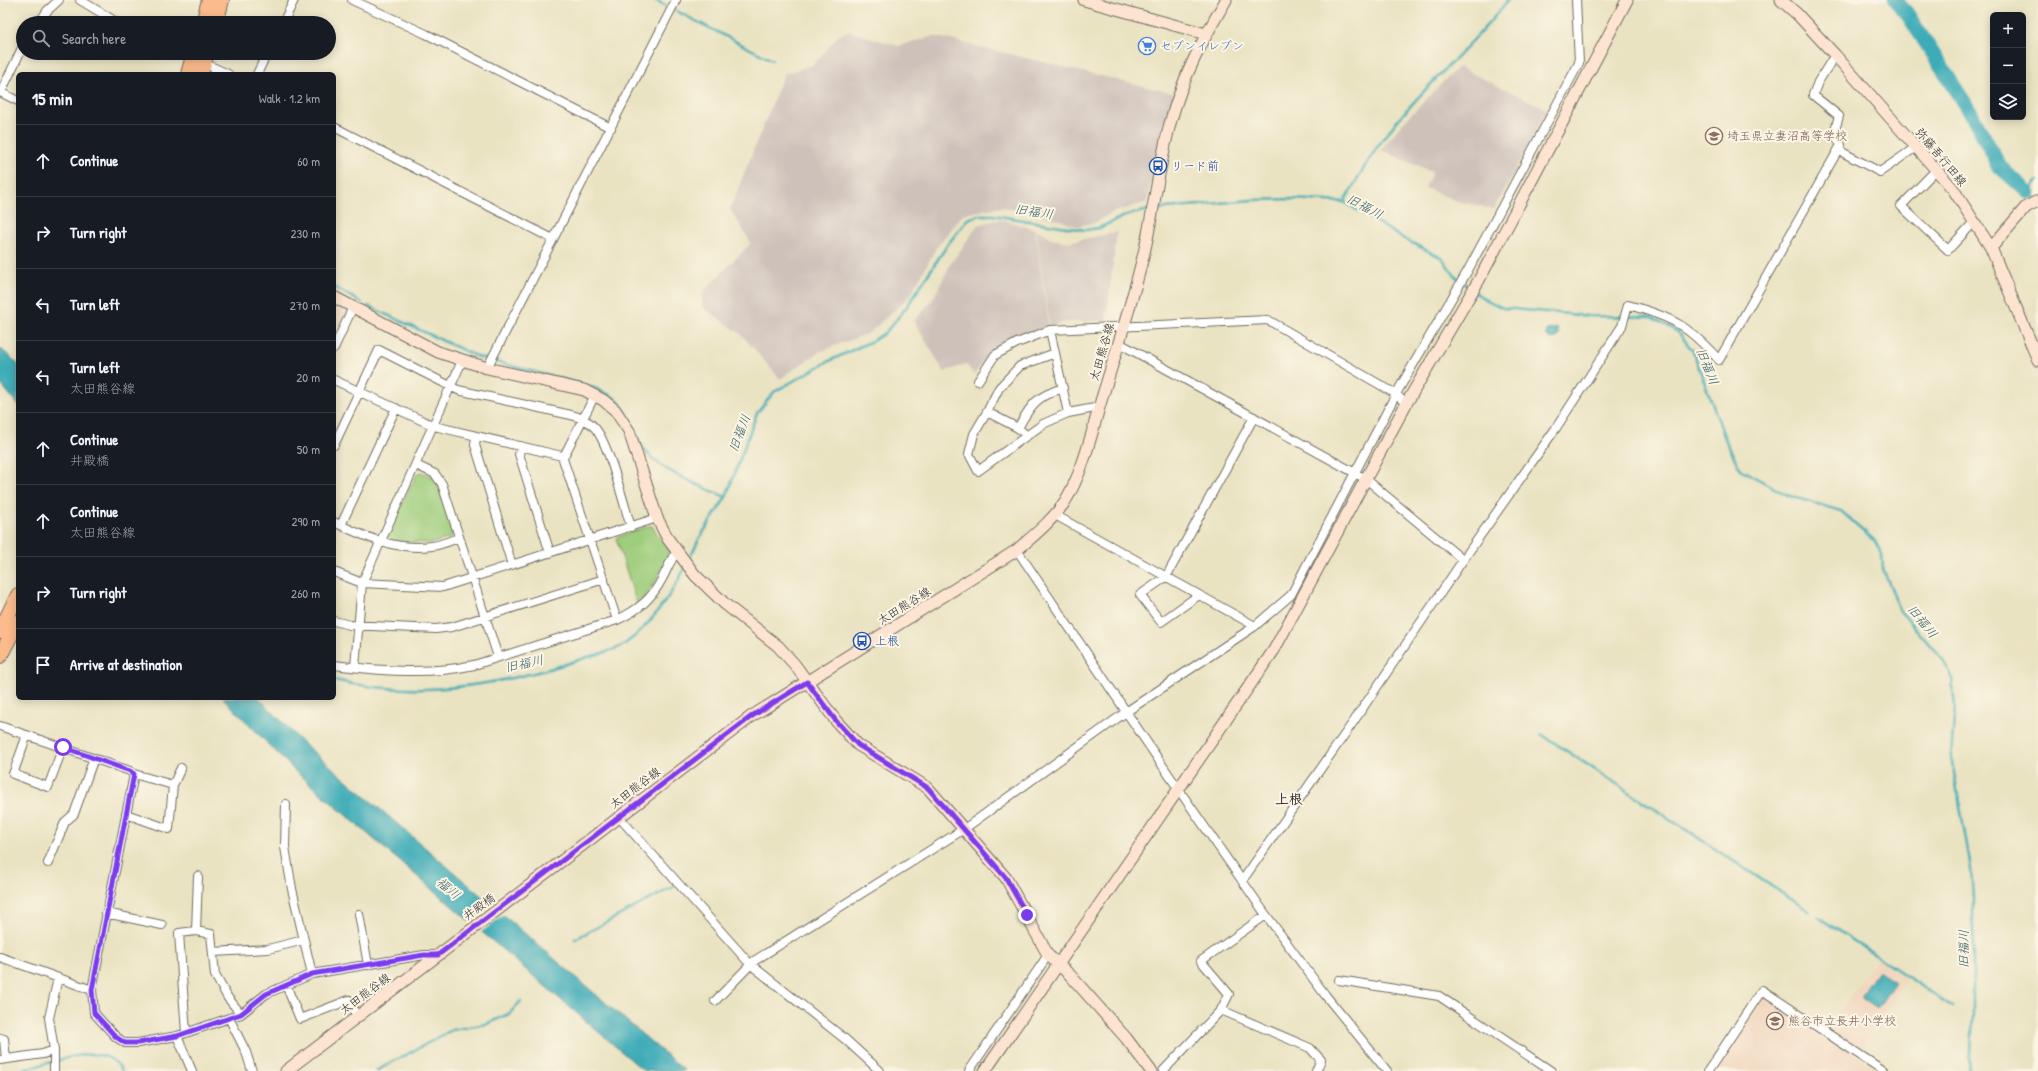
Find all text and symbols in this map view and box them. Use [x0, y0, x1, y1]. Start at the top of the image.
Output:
map controls [1990, 12, 2026, 120]
button: + [1990, 12, 2026, 48]
search box [16, 16, 336, 60]
icon: search [30, 27, 52, 49]
text: Search here [62, 28, 126, 49]
supermarket icon: セブンイレブン [1137, 36, 1157, 56]
place label: セブンイレブン [1160, 37, 1244, 54]
button: − [1990, 48, 2026, 84]
button: layers [1990, 84, 2026, 120]
text: 15 min [32, 87, 72, 110]
text: Walk · 1.2 km [259, 89, 320, 107]
street label: 弥藤吾行田線 [1912, 124, 1971, 190]
school or university icon: 埼玉県立妻沼高等学校 [1704, 126, 1724, 146]
place label: 埼玉県立妻沼高等学校 [1727, 127, 1847, 144]
icon: ahead [32, 150, 54, 172]
text: Continue [70, 150, 118, 171]
text: 60 m [297, 152, 320, 170]
bus stop icon: リード前 [1148, 156, 1168, 176]
place label: リード前 [1171, 157, 1219, 174]
water label: 旧福川 [1344, 189, 1386, 223]
water label: 旧福川 [1013, 199, 1055, 223]
icon: right [32, 222, 54, 244]
text: Turn right [70, 222, 126, 243]
text: 230 m [290, 224, 320, 242]
icon: left [32, 294, 54, 316]
text: Turn left [70, 294, 120, 315]
text: 270 m [290, 296, 320, 314]
street label: 太田熊谷線 [1085, 321, 1118, 383]
water label: 旧福川 [1692, 345, 1724, 387]
text: Turn left [70, 357, 120, 378]
icon: left [32, 366, 54, 388]
text: 20 m [296, 368, 320, 386]
text: 太田熊谷線 [70, 379, 135, 397]
water label: 旧福川 [724, 412, 754, 454]
text: Continue [70, 429, 118, 450]
icon: ahead [32, 438, 54, 460]
text: 50 m [297, 440, 320, 458]
text: 井殿橋 [70, 451, 109, 469]
text: Continue [70, 501, 118, 522]
icon: ahead [32, 510, 54, 532]
text: 290 m [291, 512, 320, 530]
text: 太田熊谷線 [70, 523, 135, 541]
icon: right [32, 582, 54, 604]
text: Turn right [70, 582, 126, 603]
street label: 太田熊谷線 [874, 582, 934, 629]
text: 260 m [291, 584, 320, 602]
water label: 旧福川 [1904, 600, 1942, 642]
bus stop icon: 上根 [852, 631, 872, 651]
place label: 上根 [875, 632, 899, 649]
water label: 旧福川 [503, 650, 545, 676]
icon: arrive [32, 654, 54, 676]
text: Arrive at destination [70, 654, 182, 675]
route start [54, 738, 72, 756]
street label: 太田熊谷線 [606, 763, 664, 812]
district label: 上根 [1275, 789, 1303, 808]
water label: 福川 [433, 873, 465, 903]
street label: 井殿橋 [459, 889, 498, 924]
route end [1018, 906, 1036, 924]
water label: 旧福川 [1954, 929, 1972, 969]
street label: 太田熊谷線 [336, 969, 394, 1018]
school or university icon: 熊谷市立長井小学校 [1765, 1011, 1785, 1031]
place label: 熊谷市立長井小学校 [1788, 1012, 1896, 1029]

